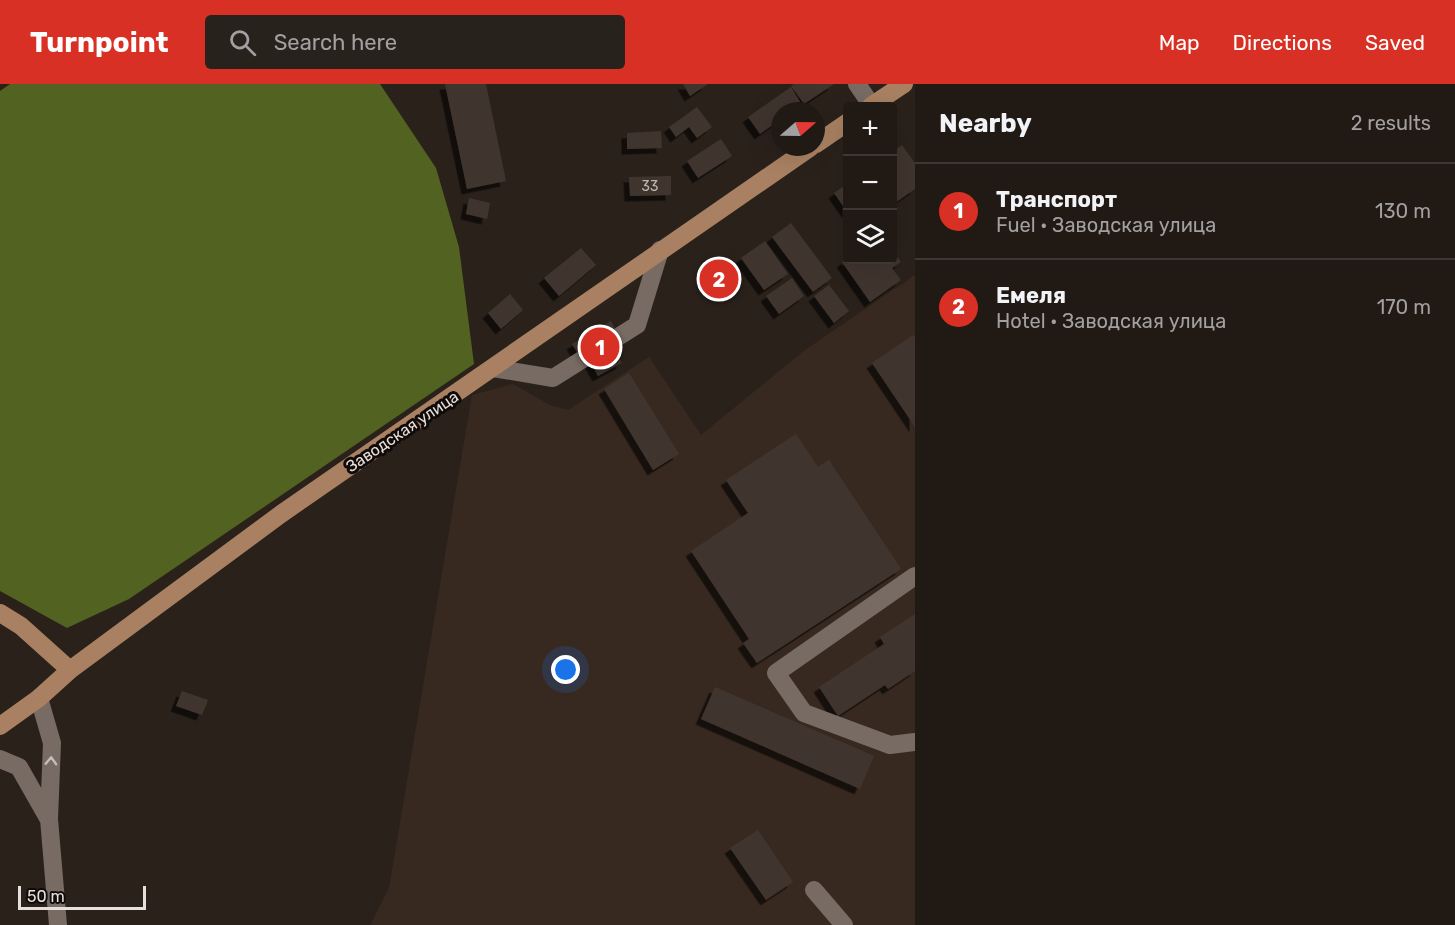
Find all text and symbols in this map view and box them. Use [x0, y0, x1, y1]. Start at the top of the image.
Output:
search box [205, 15, 625, 69]
text: Turnpoint [30, 26, 169, 59]
icon: search [226, 26, 259, 59]
text: Search here [274, 29, 397, 56]
text: Map [1159, 30, 1200, 55]
text: Directions [1233, 30, 1332, 55]
text: Saved [1365, 30, 1425, 55]
north arrow [771, 102, 825, 156]
map controls [843, 102, 897, 264]
button: + [843, 102, 897, 156]
text: Nearby [939, 108, 1032, 139]
text: 2 results [1351, 111, 1431, 135]
button: − [843, 156, 897, 210]
house number: 33 [642, 178, 658, 195]
text: Транспорт [996, 186, 1117, 213]
text: 1 [954, 199, 963, 223]
text: 130 m [1375, 199, 1431, 223]
button: layers [843, 210, 897, 264]
text: Fuel · Заводская улица [996, 213, 1216, 237]
pin: 2 [700, 256, 738, 302]
text: Емеля [996, 282, 1066, 309]
text: 2 [952, 295, 965, 319]
text: 170 m [1377, 295, 1431, 319]
text: Hotel · Заводская улица [996, 309, 1226, 333]
pin: 1 [580, 324, 620, 370]
street label: Заводская улица [342, 387, 462, 476]
your location [551, 655, 580, 684]
one-way arrow [45, 756, 58, 765]
scale bar [18, 883, 146, 910]
text: 50 m [27, 887, 65, 906]

